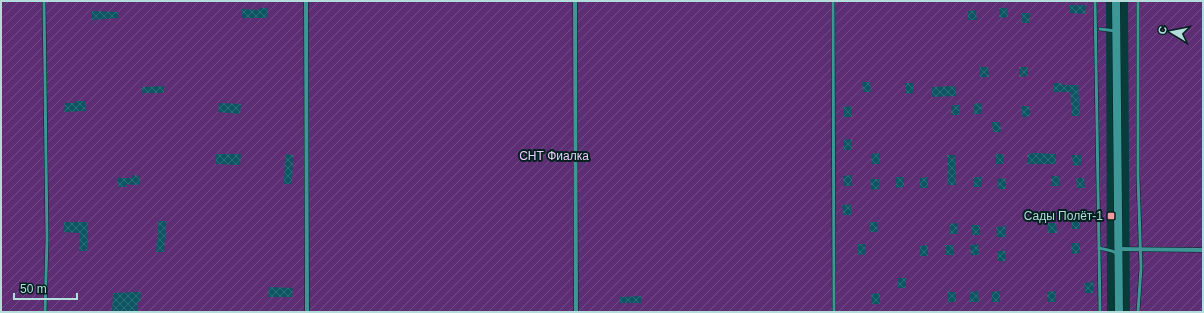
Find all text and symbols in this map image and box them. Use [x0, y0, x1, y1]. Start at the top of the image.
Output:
north arrow [1152, 12, 1192, 52]
text: С [1156, 25, 1169, 35]
park label: СНТ Фиалка [519, 149, 589, 163]
place label: Сады Полёт-1 [1024, 209, 1103, 223]
marker: Сады Полёт-1 [1106, 211, 1116, 221]
scale bar [14, 275, 77, 301]
text: 50 m [20, 282, 47, 296]

